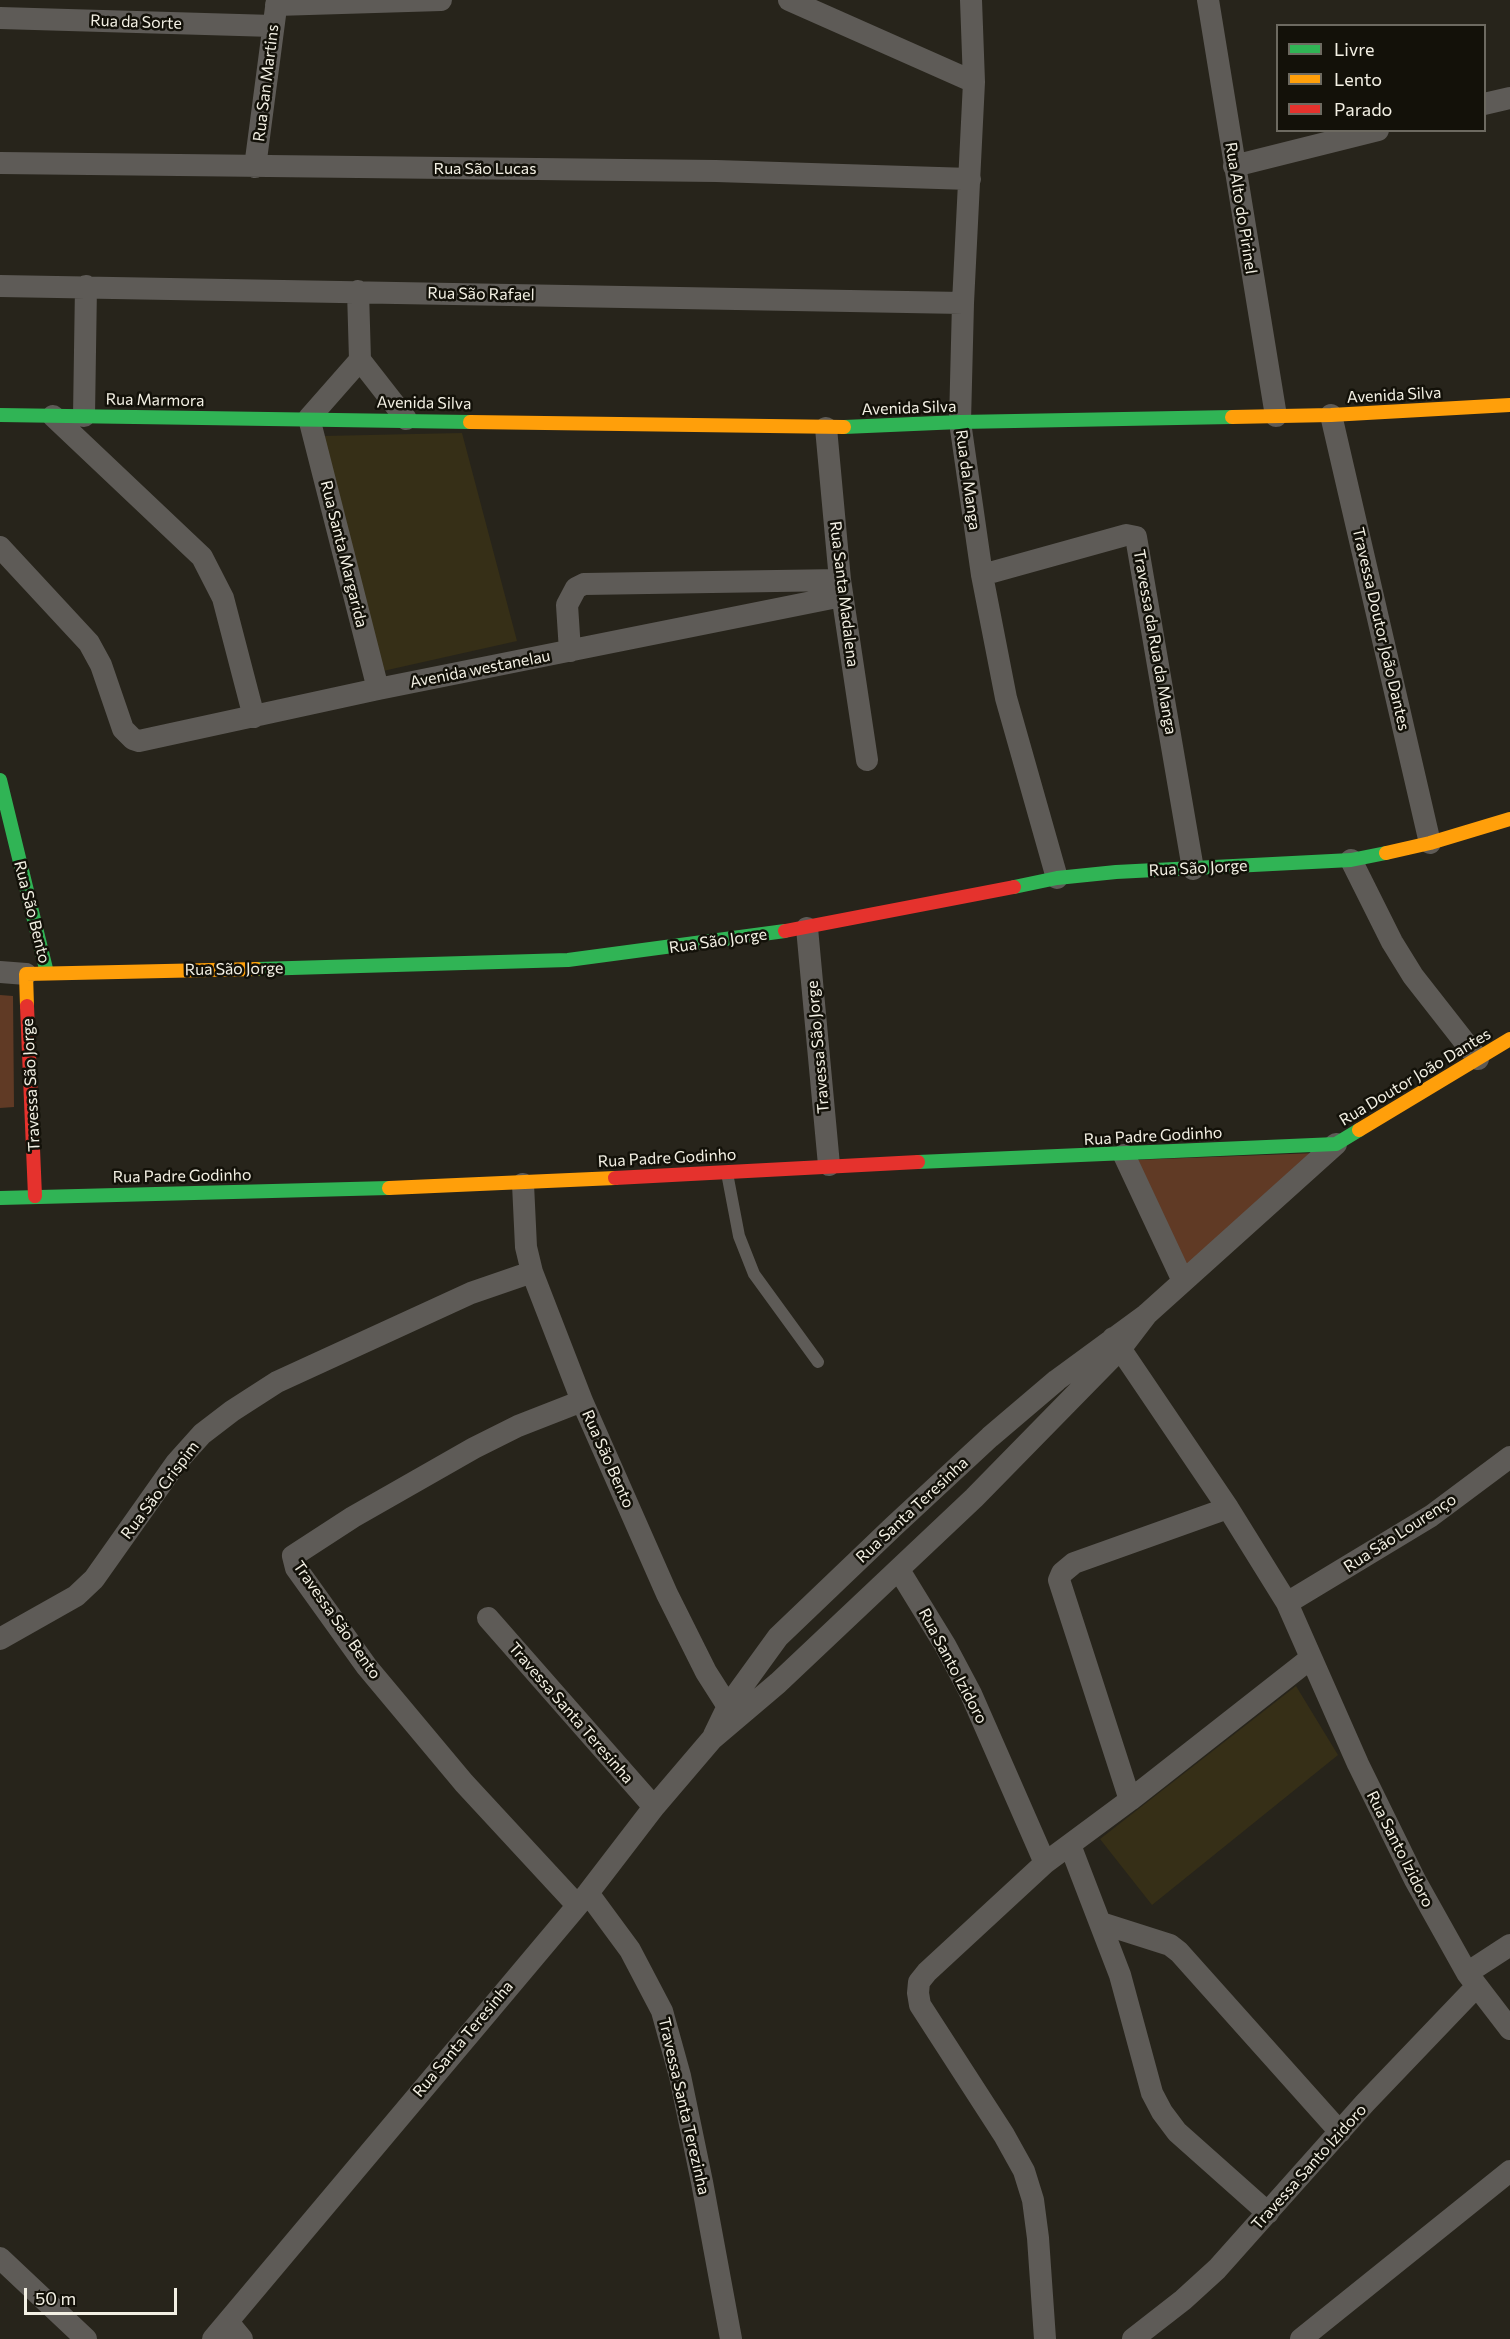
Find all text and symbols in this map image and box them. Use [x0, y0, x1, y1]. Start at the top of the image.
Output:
street label: Rua da Sorte [90, 11, 182, 33]
street label: Rua San Martins [249, 23, 283, 143]
legend [1276, 24, 1486, 132]
text: Livre [1334, 38, 1375, 60]
text: Lento [1334, 68, 1382, 90]
text: Parado [1334, 98, 1392, 120]
street label: Rua Alto do Pirinel [1221, 141, 1261, 275]
street label: Rua São Lucas [434, 159, 536, 179]
street label: Rua São Rafael [427, 283, 535, 305]
street label: Avenida Silva [1346, 383, 1442, 407]
street label: Rua Marmora [105, 390, 205, 410]
street label: Avenida Silva [376, 393, 472, 413]
street label: Avenida Silva [861, 397, 957, 419]
street label: Rua da Manga [951, 429, 985, 531]
street label: Rua Santa Margarida [316, 478, 372, 630]
street label: Rua Santa Madalena [826, 520, 862, 668]
street label: Travessa Doutor João Dantes [1348, 525, 1414, 733]
street label: Travessa da Rua da Manga [1129, 548, 1181, 736]
street label: Avenida westanelau [408, 646, 552, 692]
street label: Rua São Jorge [1148, 856, 1248, 880]
street label: Rua São Bento [10, 859, 54, 965]
street label: Rua São Jorge [668, 925, 768, 957]
street label: Rua São Jorge [184, 959, 284, 979]
street label: Travessa São Jorge [803, 980, 833, 1114]
street label: Travessa São Jorge [18, 1018, 44, 1152]
street label: Rua Doutor João Dantes [1336, 1024, 1494, 1130]
street label: Rua Padre Godinho [1083, 1123, 1223, 1149]
street label: Rua Padre Godinho [597, 1145, 737, 1171]
street label: Rua Padre Godinho [112, 1165, 252, 1187]
street label: Rua São Bento [578, 1407, 638, 1511]
street label: Rua São Crispim [117, 1437, 203, 1543]
street label: Rua Santa Teresinha [852, 1453, 972, 1567]
street label: Rua São Lourenço [1340, 1490, 1460, 1576]
street label: Travessa São Bento [289, 1557, 385, 1683]
street label: Rua Santo Izidoro [914, 1605, 992, 1727]
street label: Travessa Santa Teresinha [504, 1639, 638, 1787]
street label: Rua Santo Izidoro [1362, 1788, 1438, 1910]
street label: Rua Santa Teresinha [409, 1977, 517, 2101]
street label: Travessa Santa Terezinha [654, 2015, 714, 2197]
street label: Travessa Santo Izidoro [1247, 2100, 1371, 2234]
scale bar [27, 2276, 180, 2314]
text: 50 m [35, 2287, 76, 2309]

